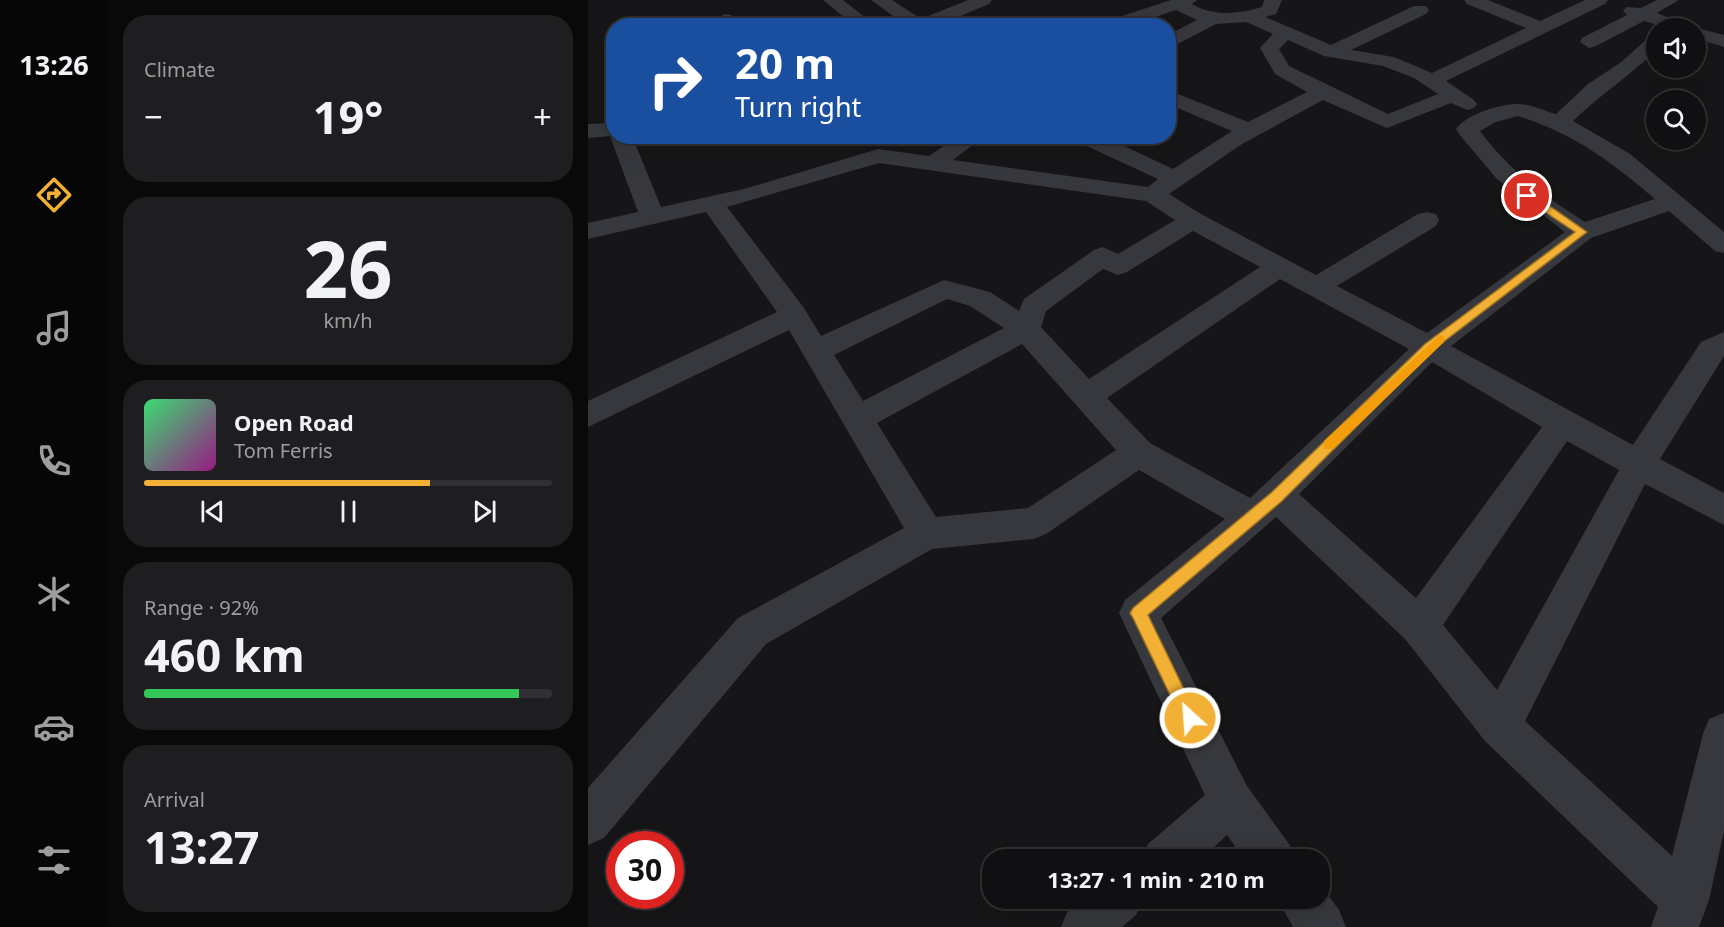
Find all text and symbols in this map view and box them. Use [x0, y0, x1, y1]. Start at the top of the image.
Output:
map controls [1646, 18, 1706, 150]
button: sound [1646, 18, 1706, 78]
text: 20 m [735, 34, 835, 91]
icon: right [636, 42, 714, 120]
text: 13:26 [19, 46, 89, 83]
text: Climate [144, 56, 215, 83]
text: 19° [313, 86, 383, 147]
text: Turn right [735, 88, 861, 125]
button: search [1646, 90, 1706, 150]
text: − [144, 94, 163, 139]
text: + [533, 94, 552, 139]
pin [1501, 170, 1552, 221]
icon: directions [33, 174, 75, 216]
icon: arrive [1510, 179, 1543, 212]
text: 26 [303, 215, 393, 321]
icon: music [33, 307, 75, 349]
text: km/h [323, 307, 373, 334]
text: Open Road [234, 407, 354, 437]
text: Tom Ferris [234, 437, 333, 464]
icon: phone [33, 440, 75, 482]
icon: previous [196, 495, 229, 528]
icon: pause [332, 495, 365, 528]
icon: next [468, 495, 501, 528]
icon: climate [33, 573, 75, 615]
text: Range · 92% [144, 594, 259, 621]
text: 460 km [144, 624, 305, 685]
position arrow [1158, 686, 1222, 750]
icon: car [33, 706, 75, 748]
text: Arrival [144, 786, 205, 813]
text: 13:27 [144, 816, 260, 877]
speed limit sign: 30 [606, 831, 684, 909]
icon: filters [33, 839, 75, 881]
text: 13:27 · 1 min · 210 m [1047, 864, 1265, 894]

